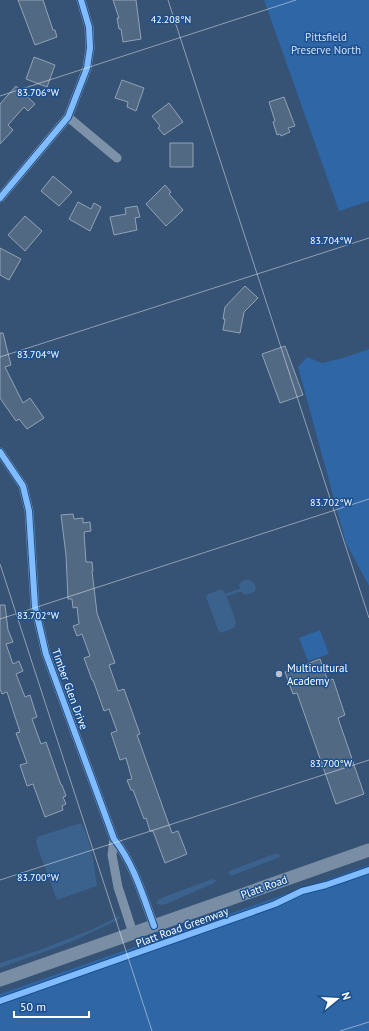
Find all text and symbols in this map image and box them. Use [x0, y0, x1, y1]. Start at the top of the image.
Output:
text: 42.208°N [151, 13, 191, 26]
park label: Pittsfield Preserve North [291, 30, 361, 57]
text: 83.706°W [17, 86, 60, 99]
text: 83.704°W [310, 234, 353, 247]
text: 83.704°W [17, 348, 60, 361]
text: 83.702°W [310, 496, 353, 509]
text: 83.702°W [17, 609, 60, 622]
street label: Timber Glen Drive [49, 647, 91, 732]
place label: Multicultural Academy [287, 661, 348, 688]
marker: Multicultural Academy [274, 669, 284, 679]
text: 83.700°W [310, 757, 353, 770]
text: 83.700°W [17, 871, 60, 884]
street label: Platt Road [239, 872, 289, 902]
street label: Platt Road Greenway [134, 903, 231, 950]
north arrow [317, 979, 357, 1019]
text: N [339, 990, 354, 1002]
scale bar [14, 993, 89, 1019]
text: 50 m [20, 999, 46, 1014]

